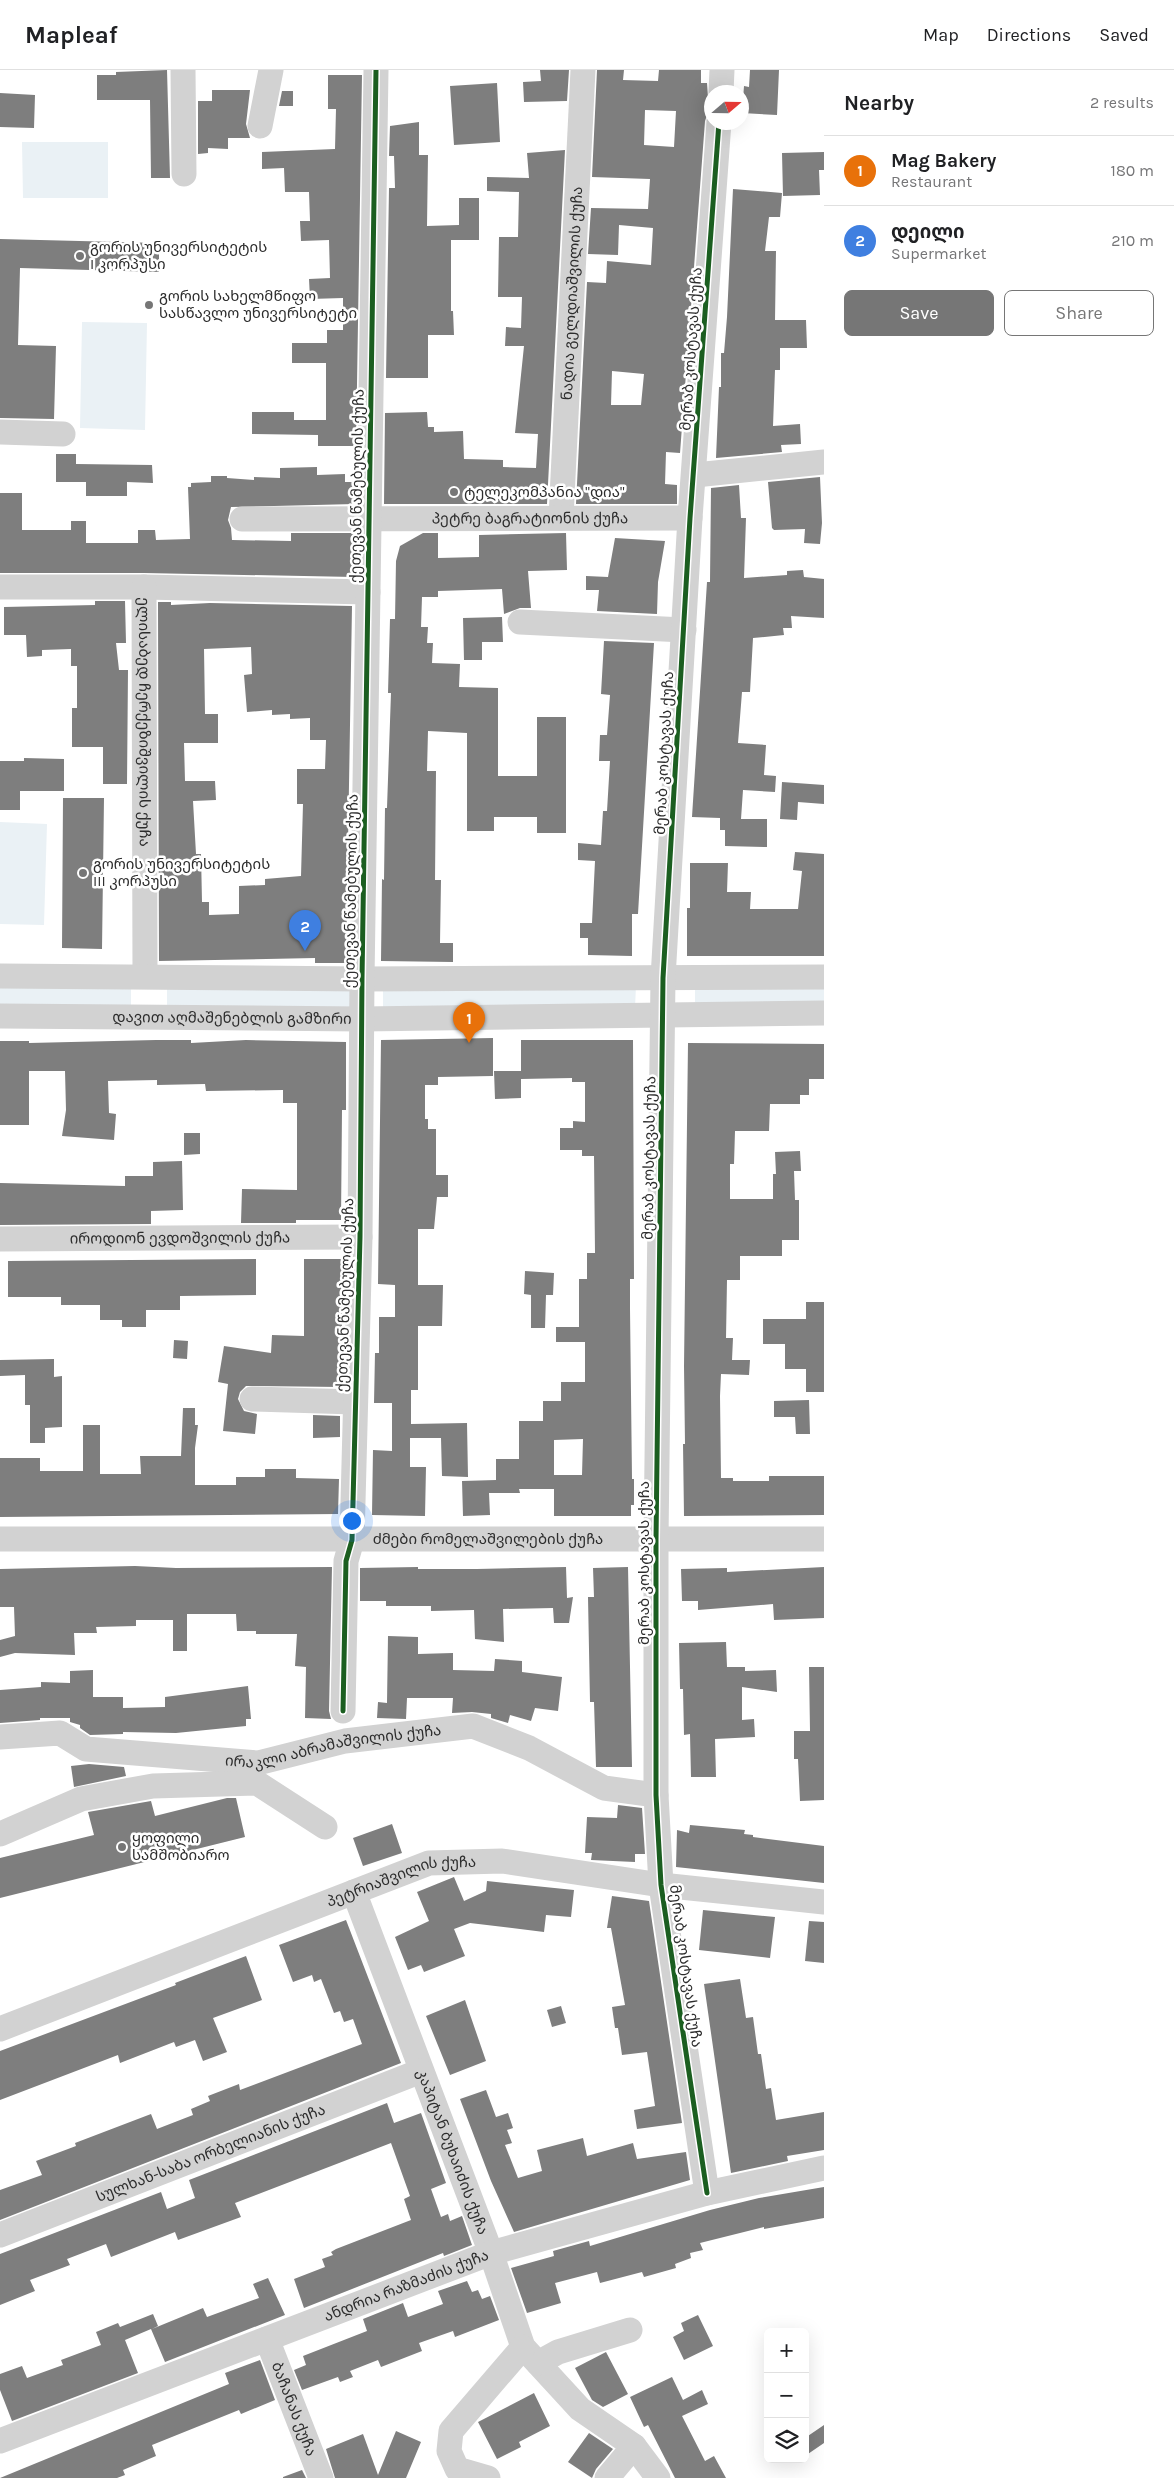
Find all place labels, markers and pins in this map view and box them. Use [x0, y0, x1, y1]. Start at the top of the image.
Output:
place label: გორის უნივერსიტეტის I კორპუსი [90, 238, 267, 273]
marker: გორის უნივერსიტეტის I კორპუსი [74, 250, 86, 262]
place label: გორის სახელმწიფო სასწავლო უნივერსიტეტი [159, 287, 357, 322]
marker: გორის სახელმწიფო სასწავლო უნივერსიტეტი [143, 299, 155, 311]
place label: ტელეკომპანია "დია" [464, 483, 625, 501]
marker: ტელეკომპანია "დია" [448, 486, 460, 498]
place label: გორის უნივერსიტეტის III კორპუსი [93, 855, 270, 890]
marker: გორის უნივერსიტეტის III კორპუსი [77, 867, 89, 879]
pin: 2 [289, 910, 321, 951]
pin: 1 [453, 1002, 485, 1043]
place label: ყოფილი სამშობიარო [132, 1829, 230, 1864]
marker: ყოფილი სამშობიარო [116, 1841, 128, 1853]

